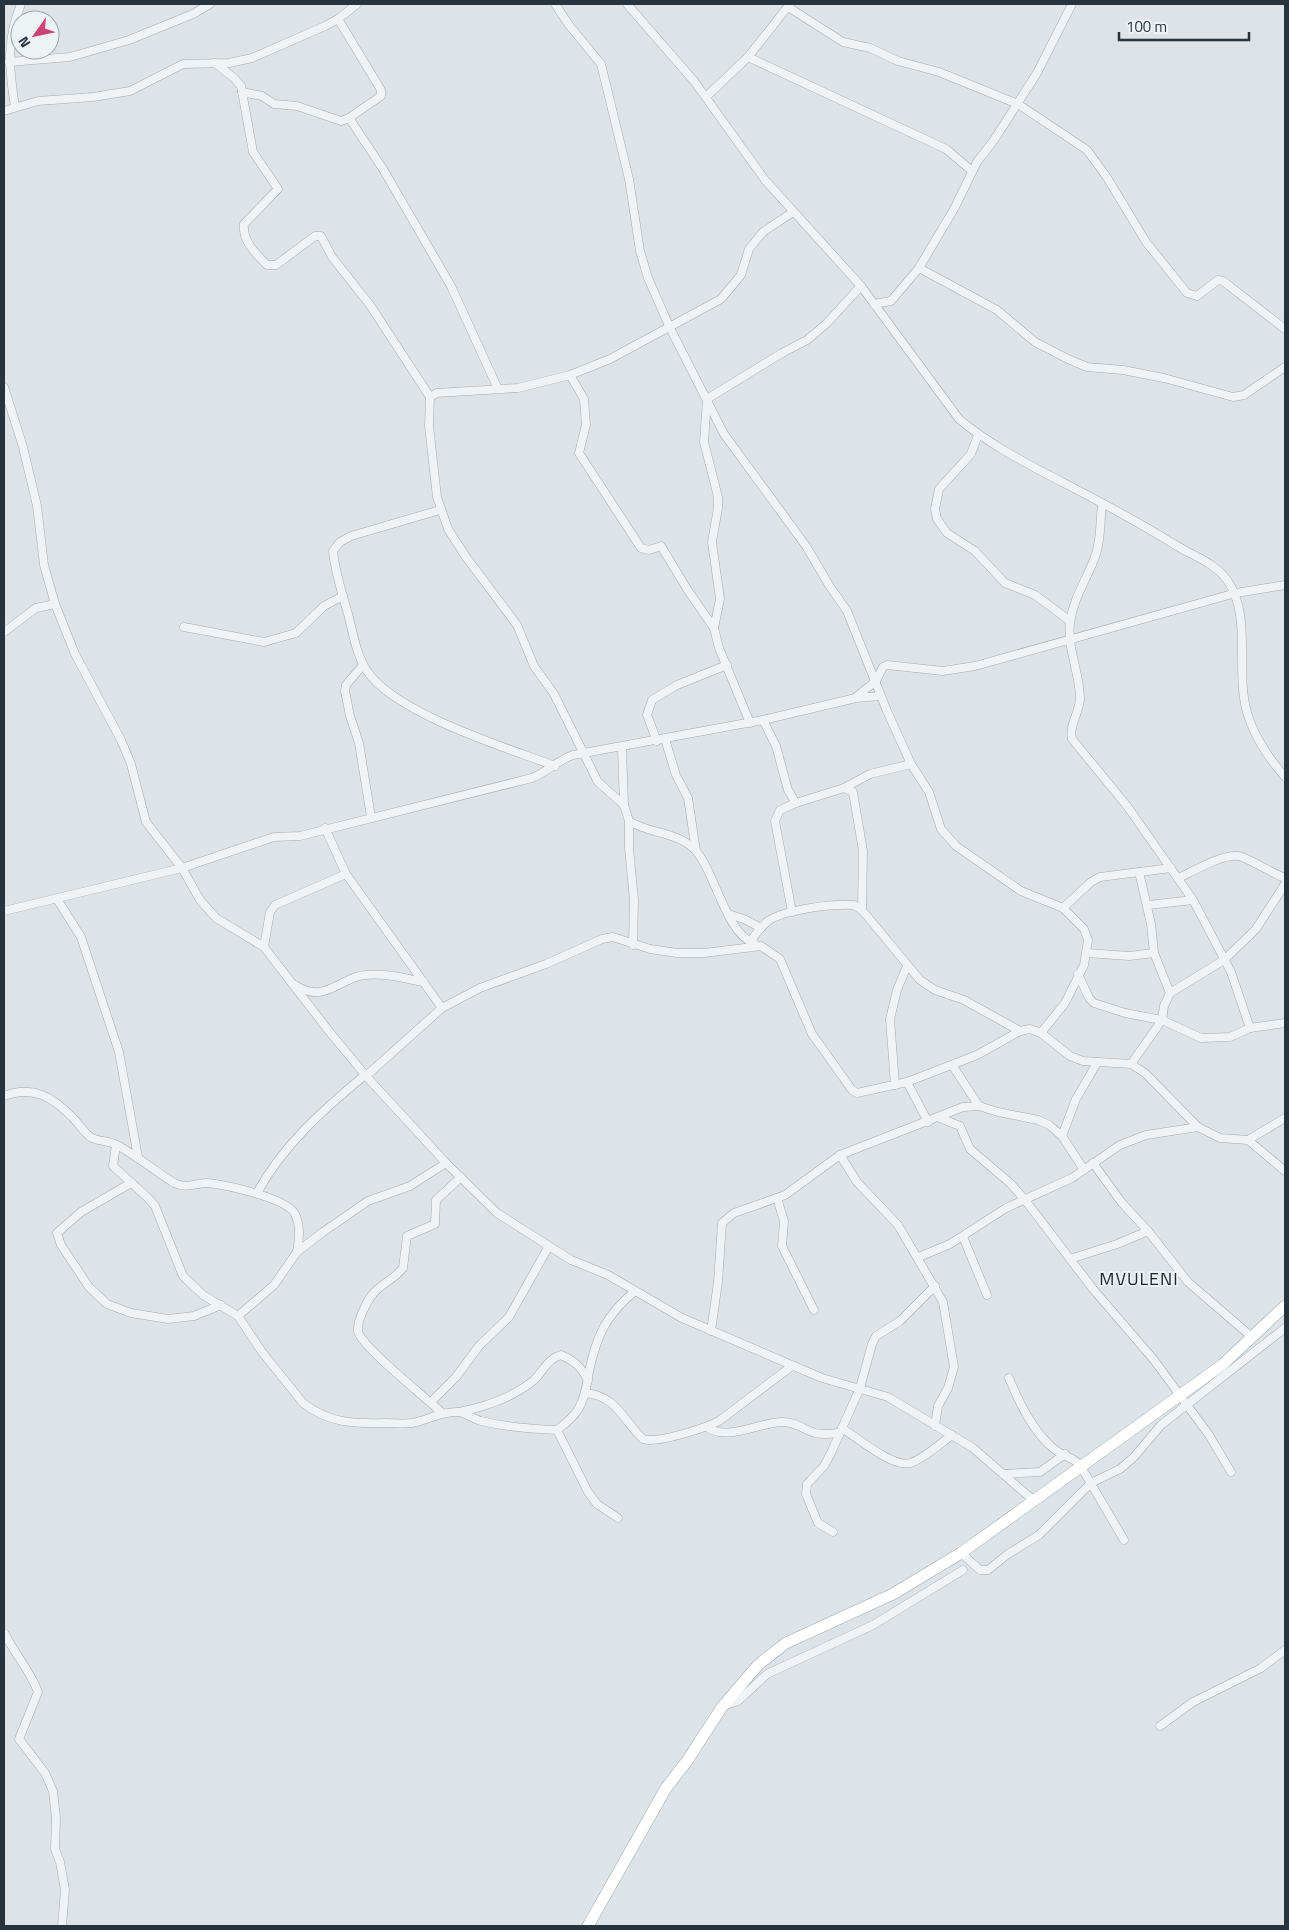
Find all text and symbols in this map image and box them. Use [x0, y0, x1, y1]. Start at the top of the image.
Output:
north arrow [10, 10, 60, 60]
scale bar [1119, 10, 1249, 42]
text: 100 m [1126, 15, 1167, 38]
text: N [12, 33, 35, 52]
district label: MVULENI [1099, 1265, 1179, 1292]

